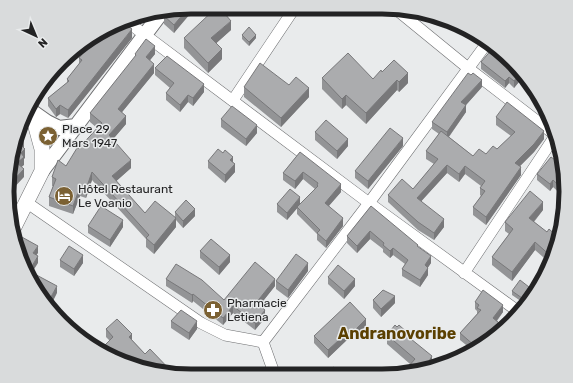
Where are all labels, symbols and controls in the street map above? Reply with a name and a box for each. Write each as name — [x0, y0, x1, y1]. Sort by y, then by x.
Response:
north arrow — [16, 16, 56, 56]
text: N — [35, 35, 50, 50]
place label: Place 29 Mars 1947 — [62, 122, 117, 150]
place icon: Place 29 Mars 1947 — [37, 125, 59, 147]
place label: Hôtel Restaurant Le Voanio — [78, 182, 173, 210]
hotel icon: Hôtel Restaurant Le Voanio — [53, 185, 75, 207]
place label: Pharmacie Letiena — [227, 296, 287, 324]
pharmacy icon: Pharmacie Letiena — [202, 299, 224, 321]
district label: Andranovoribe — [338, 324, 456, 343]

